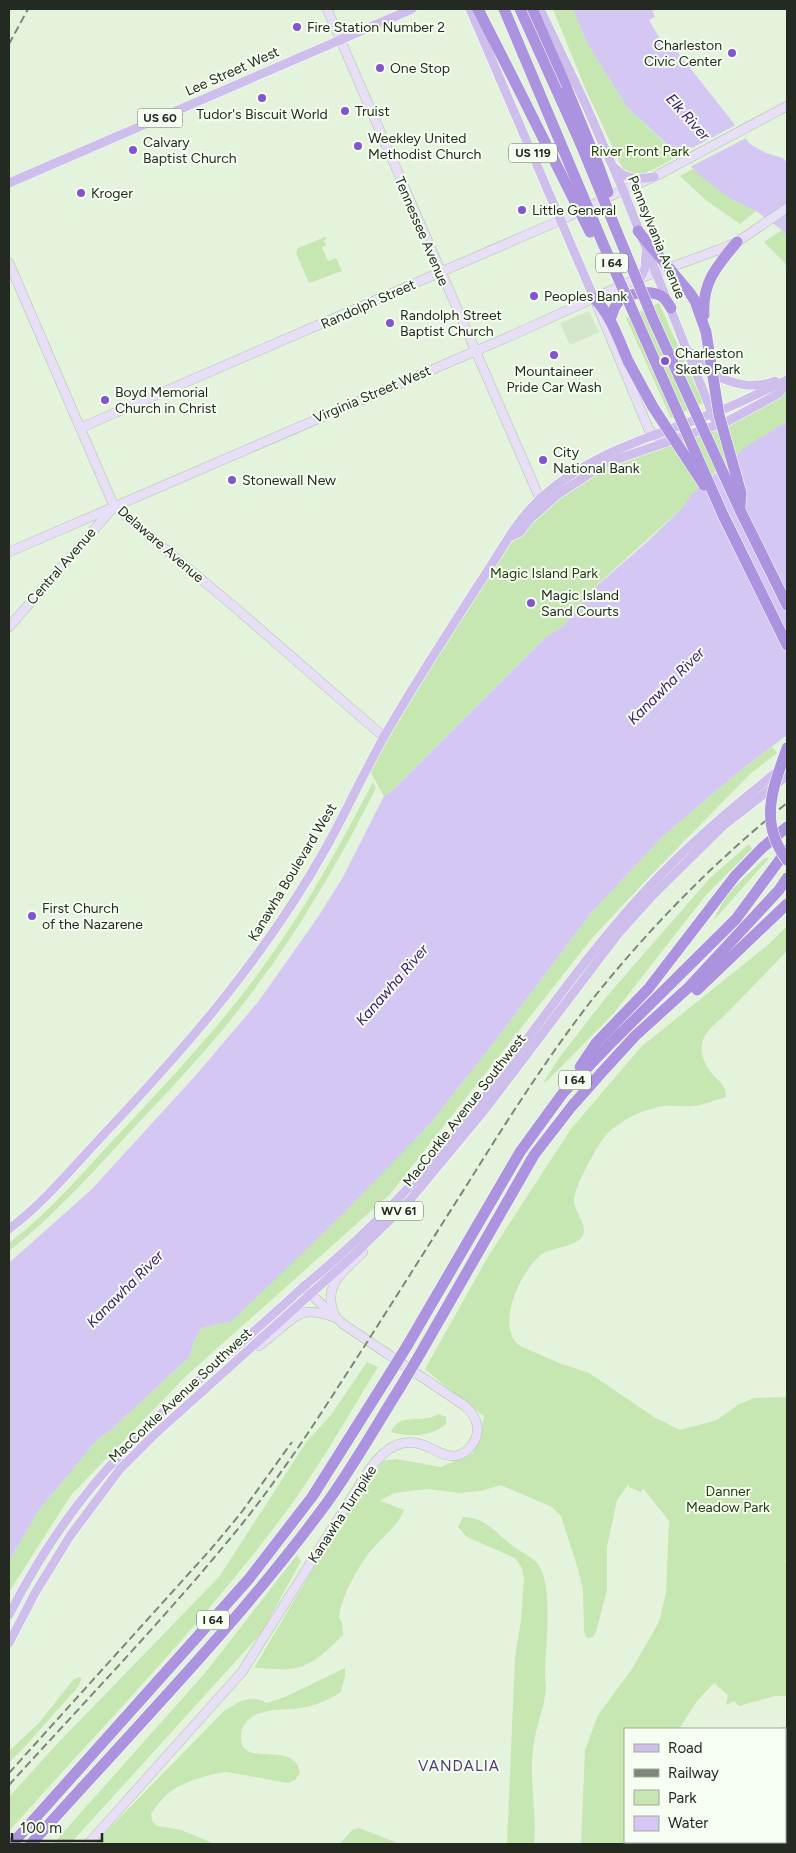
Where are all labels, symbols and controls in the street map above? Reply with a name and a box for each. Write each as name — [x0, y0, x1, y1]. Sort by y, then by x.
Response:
place label: Fire Station Number 2 — [307, 19, 445, 36]
marker: Fire Station Number 2 — [291, 21, 303, 33]
place label: Charleston Civic Center — [644, 37, 722, 70]
street label: Lee Street West — [183, 43, 282, 100]
marker: Charleston Civic Center — [726, 47, 738, 59]
place label: One Stop — [390, 60, 450, 77]
marker: One Stop — [374, 62, 386, 74]
water label: Elk River — [662, 90, 714, 145]
marker: Tudor's Biscuit World — [256, 92, 268, 104]
place label: Truist — [355, 103, 390, 120]
marker: Truist — [339, 105, 351, 117]
place label: Tudor's Biscuit World — [196, 106, 328, 123]
road number: US 60 — [138, 109, 182, 128]
place label: Weekley United Methodist Church — [368, 130, 481, 163]
place label: Calvary Baptist Church — [143, 134, 237, 167]
marker: Weekley United Methodist Church — [352, 140, 364, 152]
park label: River Front Park — [591, 143, 689, 160]
marker: Calvary Baptist Church — [127, 144, 139, 156]
road number: US 119 — [509, 144, 557, 162]
street label: Pennsylvania Avenue — [624, 173, 689, 302]
street label: Tennessee Avenue — [391, 174, 452, 289]
place label: Kroger — [91, 185, 133, 202]
marker: Kroger — [75, 187, 87, 199]
place label: Little General — [532, 202, 616, 219]
marker: Little General — [516, 204, 528, 216]
road number: I 64 — [596, 254, 628, 272]
street label: Randolph Street — [318, 276, 418, 333]
place label: Peoples Bank — [544, 288, 627, 305]
marker: Peoples Bank — [528, 290, 540, 302]
place label: Randolph Street Baptist Church — [400, 307, 502, 340]
marker: Randolph Street Baptist Church — [384, 317, 396, 329]
place label: Charleston Skate Park — [675, 345, 743, 378]
marker: Mountaineer Pride Car Wash — [548, 349, 560, 361]
marker: Charleston Skate Park — [659, 355, 671, 367]
street label: Virginia Street West — [311, 362, 433, 427]
place label: Mountaineer Pride Car Wash — [506, 363, 602, 396]
place label: Boyd Memorial Church in Christ — [115, 384, 217, 417]
marker: Boyd Memorial Church in Christ — [99, 394, 111, 406]
place label: City National Bank — [553, 444, 640, 477]
marker: City National Bank — [537, 454, 549, 466]
place label: Stonewall New — [242, 472, 336, 489]
marker: Stonewall New — [226, 474, 238, 486]
street label: Delaware Avenue — [114, 502, 207, 587]
street label: Central Avenue — [23, 524, 100, 608]
park label: Magic Island Park — [490, 565, 598, 582]
place label: Magic Island Sand Courts — [541, 587, 619, 620]
marker: Magic Island Sand Courts — [525, 597, 537, 609]
water label: Kanawha River — [624, 643, 709, 728]
street label: Kanawha Boulevard West — [245, 800, 340, 944]
place label: First Church of the Nazarene — [42, 900, 143, 933]
marker: First Church of the Nazarene — [26, 910, 38, 922]
water label: Kanawha River — [352, 940, 433, 1029]
street label: MacCorkle Avenue Southwest — [399, 1031, 529, 1190]
road number: I 64 — [559, 1070, 591, 1090]
road number: WV 61 — [375, 1202, 423, 1220]
water label: Kanawha River — [83, 1246, 168, 1331]
street label: MacCorkle Avenue Southwest — [105, 1325, 255, 1466]
street label: Kanawha Turnpike — [305, 1462, 381, 1566]
park label: Danner Meadow Park — [686, 1483, 770, 1516]
road number: I 64 — [197, 1610, 229, 1630]
legend — [624, 1728, 786, 1843]
text: Road — [668, 1739, 703, 1757]
district label: VANDALIA — [418, 1757, 500, 1775]
text: Railway — [668, 1764, 719, 1782]
text: Park — [668, 1789, 697, 1807]
scale bar — [12, 1810, 102, 1842]
text: Water — [668, 1814, 708, 1832]
text: 100 m — [20, 1819, 62, 1837]

